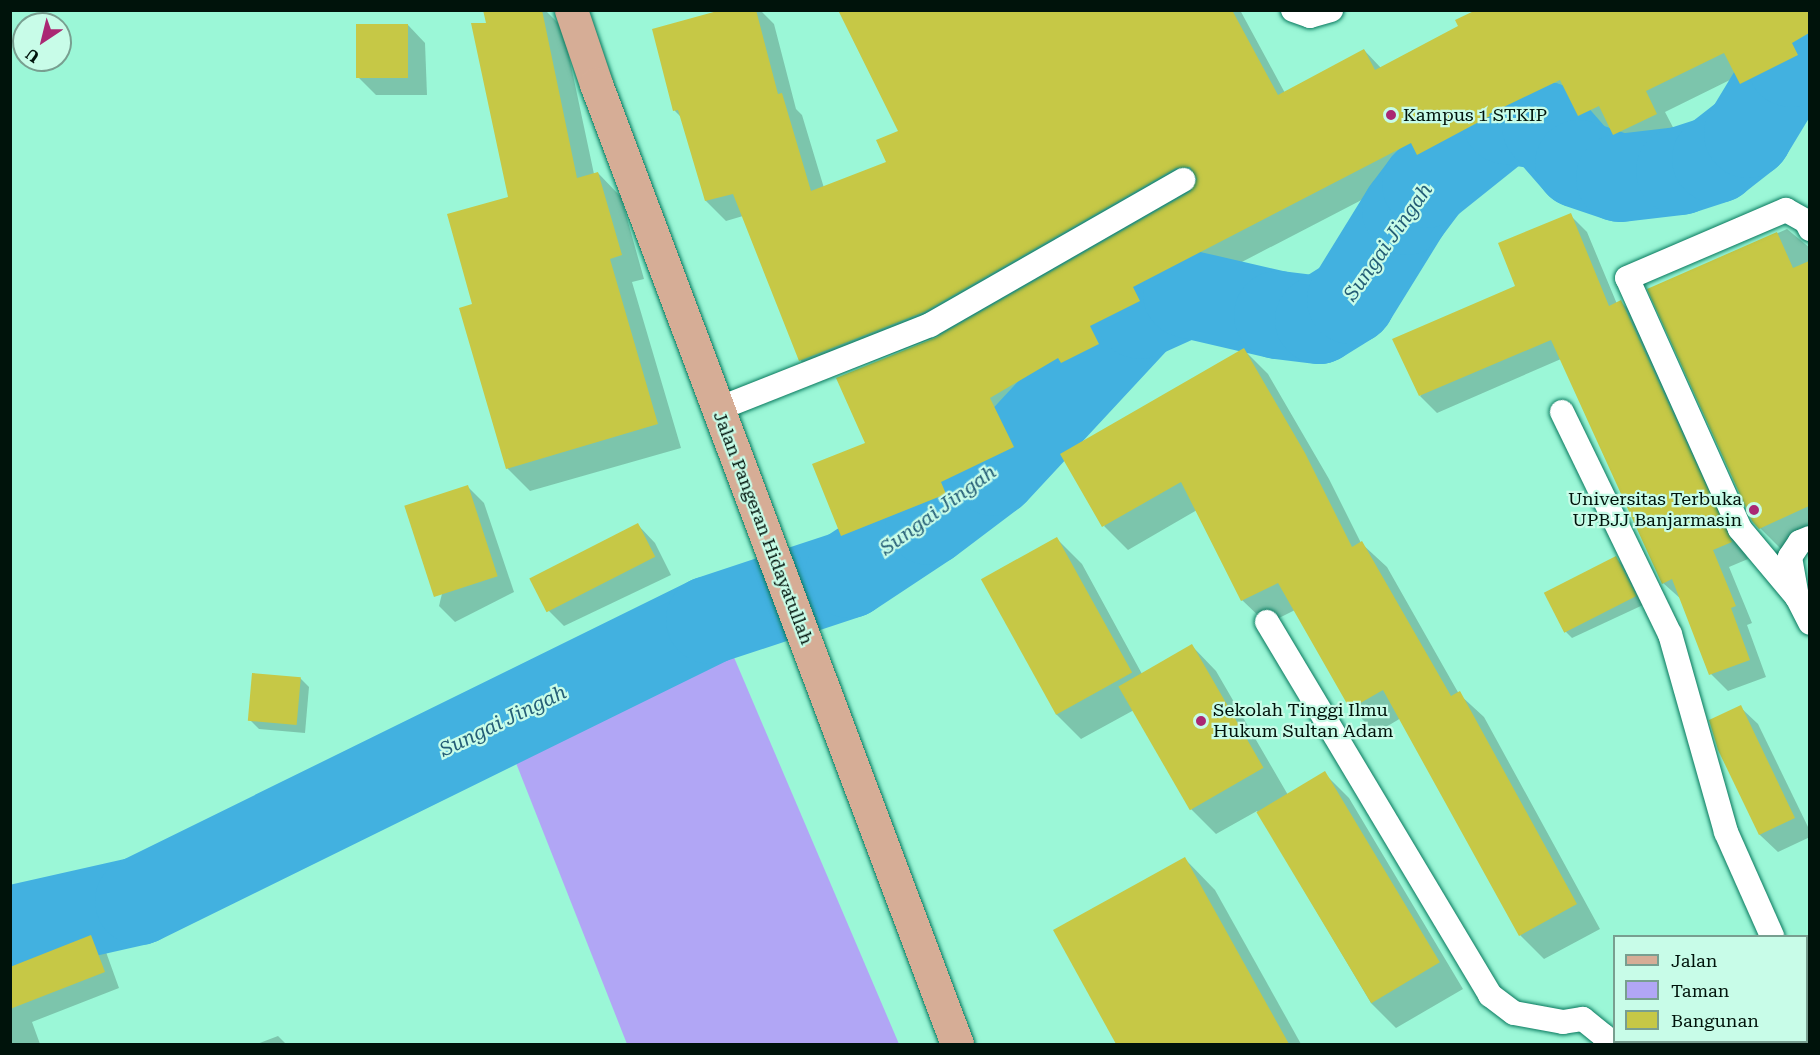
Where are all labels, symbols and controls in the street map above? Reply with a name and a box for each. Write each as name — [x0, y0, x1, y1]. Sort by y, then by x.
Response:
north arrow — [12, 12, 72, 72]
text: U — [22, 44, 43, 67]
place label: Kampus 1 STKIP — [1403, 104, 1547, 126]
marker: Kampus 1 STKIP — [1384, 108, 1398, 122]
water label: Sungai Jingah — [1339, 179, 1437, 305]
street label: Jalan Pangeran Hidayatullah — [708, 408, 818, 648]
water label: Sungai Jingah — [875, 460, 1001, 560]
place label: Universitas Terbuka UPBJJ Banjarmasin — [1568, 489, 1742, 532]
marker: Universitas Terbuka UPBJJ Banjarmasin — [1747, 503, 1761, 517]
water label: Sungai Jingah — [436, 680, 570, 762]
place label: Sekolah Tinggi Ilmu Hukum Sultan Adam — [1213, 700, 1393, 742]
marker: Sekolah Tinggi Ilmu Hukum Sultan Adam — [1194, 714, 1208, 728]
legend — [1613, 935, 1808, 1043]
text: Jalan — [1671, 950, 1717, 971]
text: Taman — [1671, 980, 1729, 1001]
text: Bangunan — [1671, 1010, 1759, 1031]

